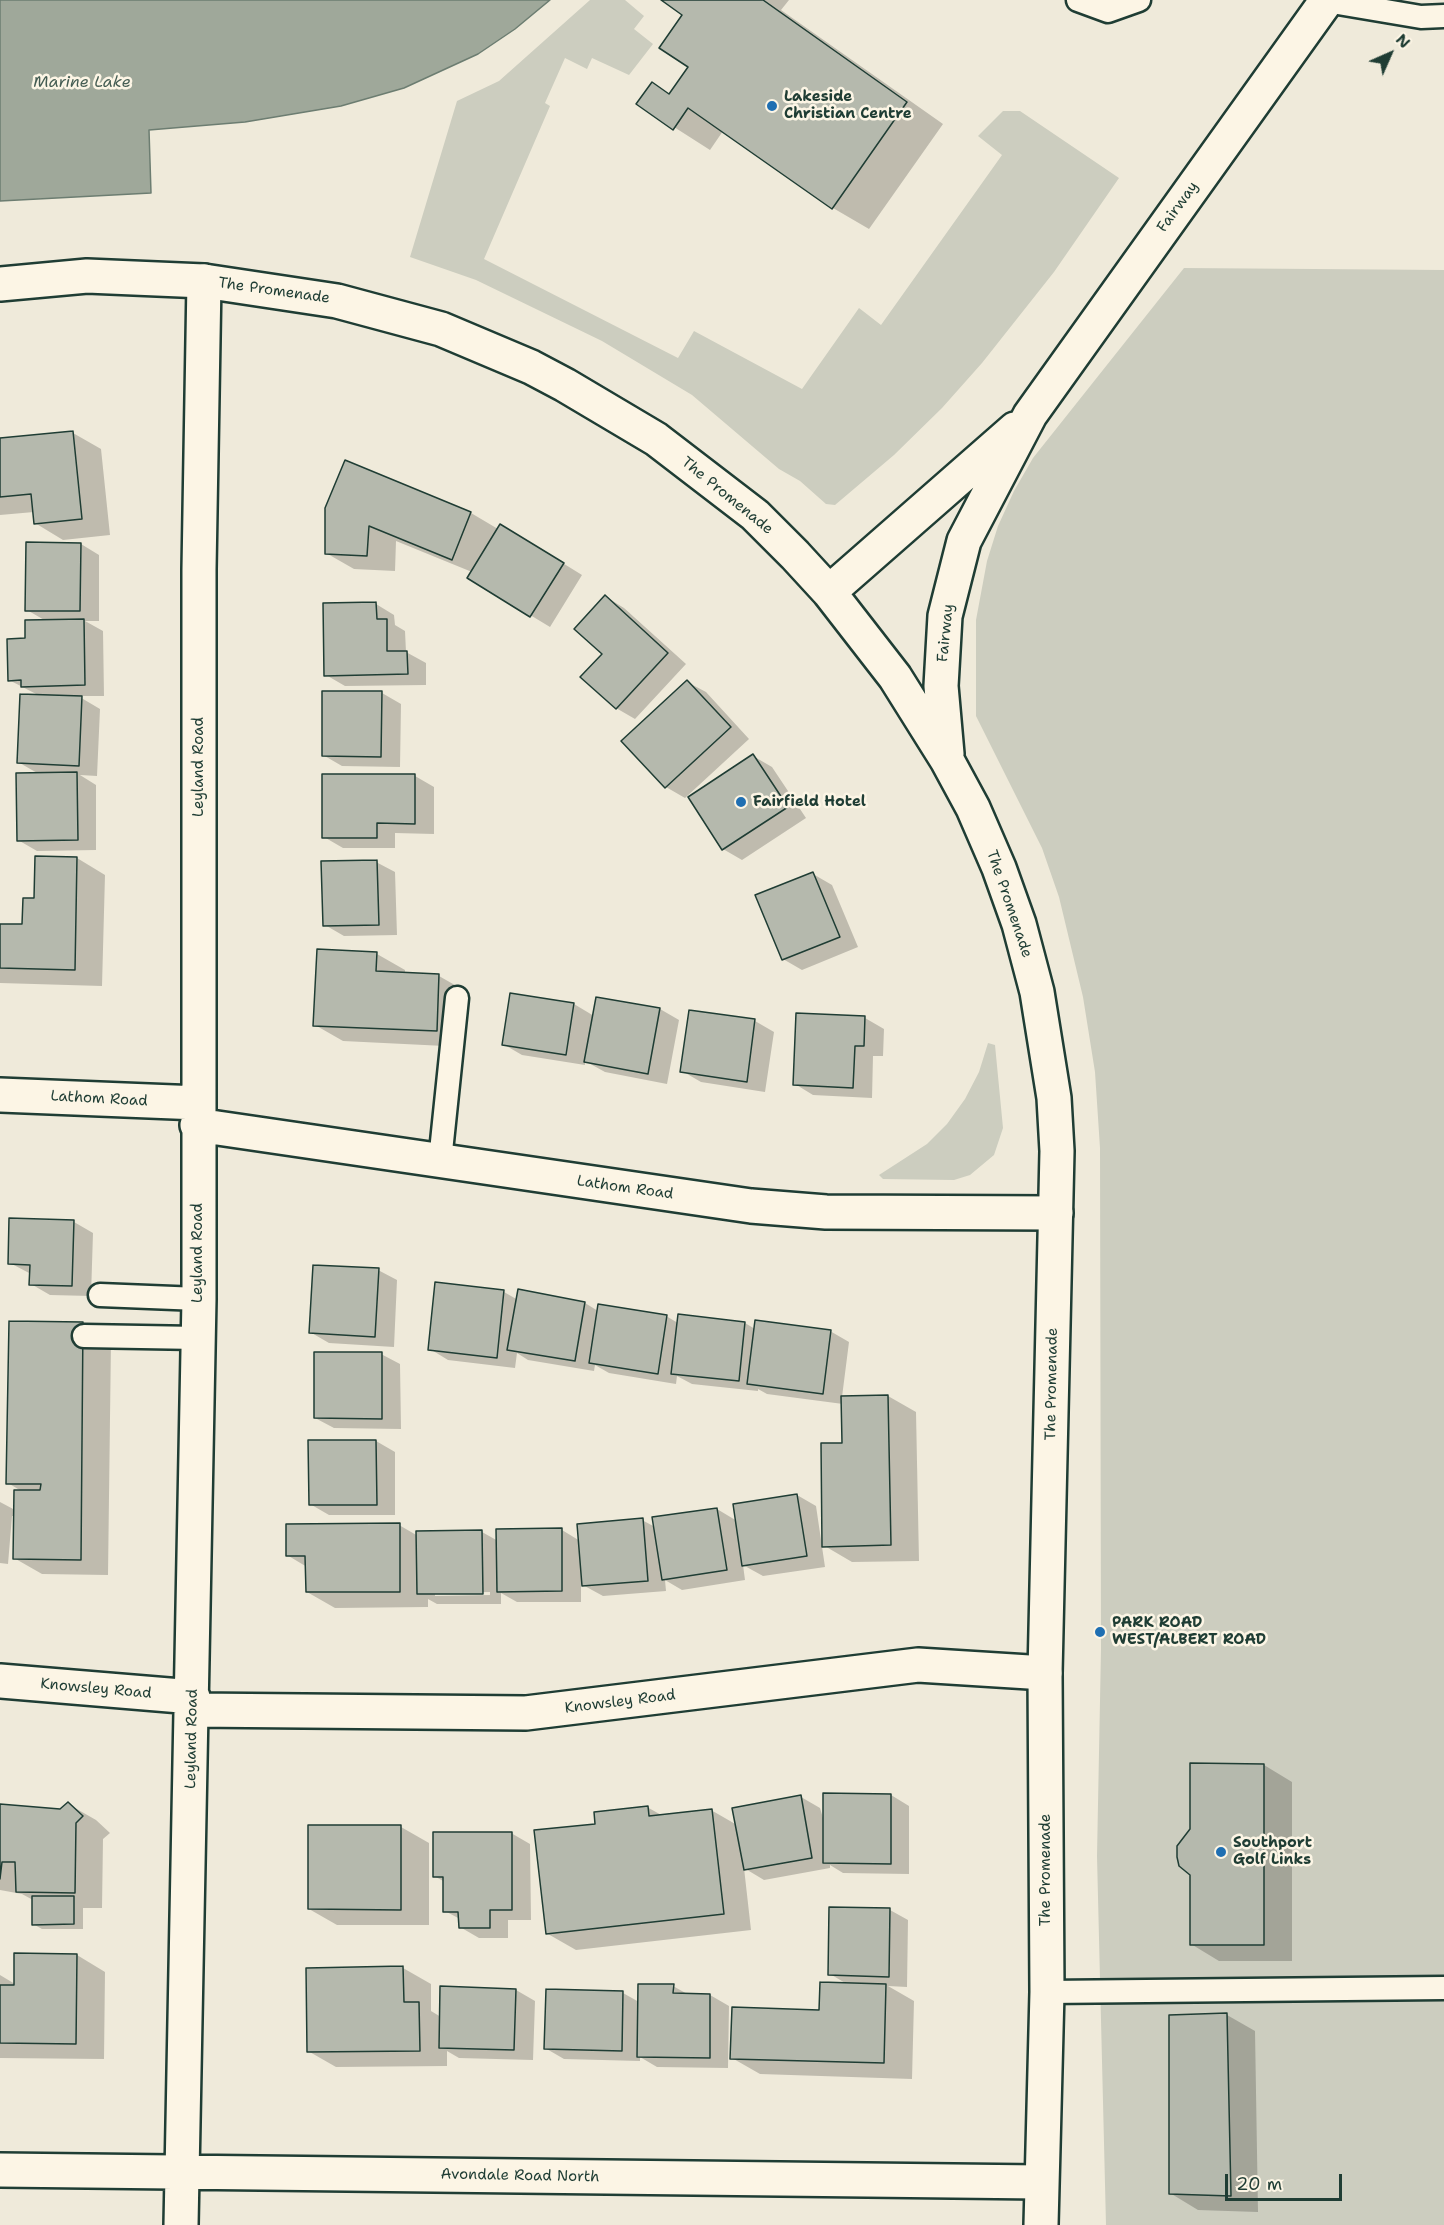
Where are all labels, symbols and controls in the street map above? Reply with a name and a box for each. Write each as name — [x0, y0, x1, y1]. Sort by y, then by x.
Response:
north arrow — [1360, 24, 1420, 84]
text: N — [1391, 29, 1415, 53]
water label: Marine Lake — [33, 73, 131, 93]
place label: Lakeside Christian Centre — [784, 88, 912, 123]
marker: Lakeside Christian Centre — [765, 99, 779, 113]
street label: Fairway — [1154, 178, 1202, 236]
street label: The Promenade — [217, 274, 331, 308]
street label: The Promenade — [678, 454, 776, 538]
street label: Fairway — [934, 603, 958, 663]
street label: Leyland Road — [190, 717, 208, 817]
place label: Fairfield Hotel — [753, 793, 866, 811]
marker: Fairfield Hotel — [734, 795, 748, 809]
street label: The Promenade — [982, 848, 1036, 960]
street label: Lathom Road — [50, 1087, 148, 1111]
street label: Lathom Road — [576, 1172, 674, 1204]
street label: Leyland Road — [189, 1203, 207, 1303]
street label: The Promenade — [1042, 1328, 1062, 1440]
place label: PARK ROAD WEST/ALBERT ROAD — [1112, 1614, 1266, 1649]
marker: PARK ROAD WEST/ALBERT ROAD — [1093, 1625, 1107, 1639]
street label: Knowsley Road — [40, 1675, 152, 1703]
street label: Knowsley Road — [564, 1686, 676, 1718]
street label: Leyland Road — [182, 1689, 202, 1789]
street label: The Promenade — [1037, 1814, 1055, 1926]
place label: Southport Golf Links — [1233, 1834, 1312, 1869]
marker: Southport Golf Links — [1214, 1845, 1228, 1859]
scale bar — [1228, 2162, 1345, 2200]
street label: Avondale Road North — [440, 2166, 600, 2186]
text: 20 m — [1236, 2172, 1282, 2196]

